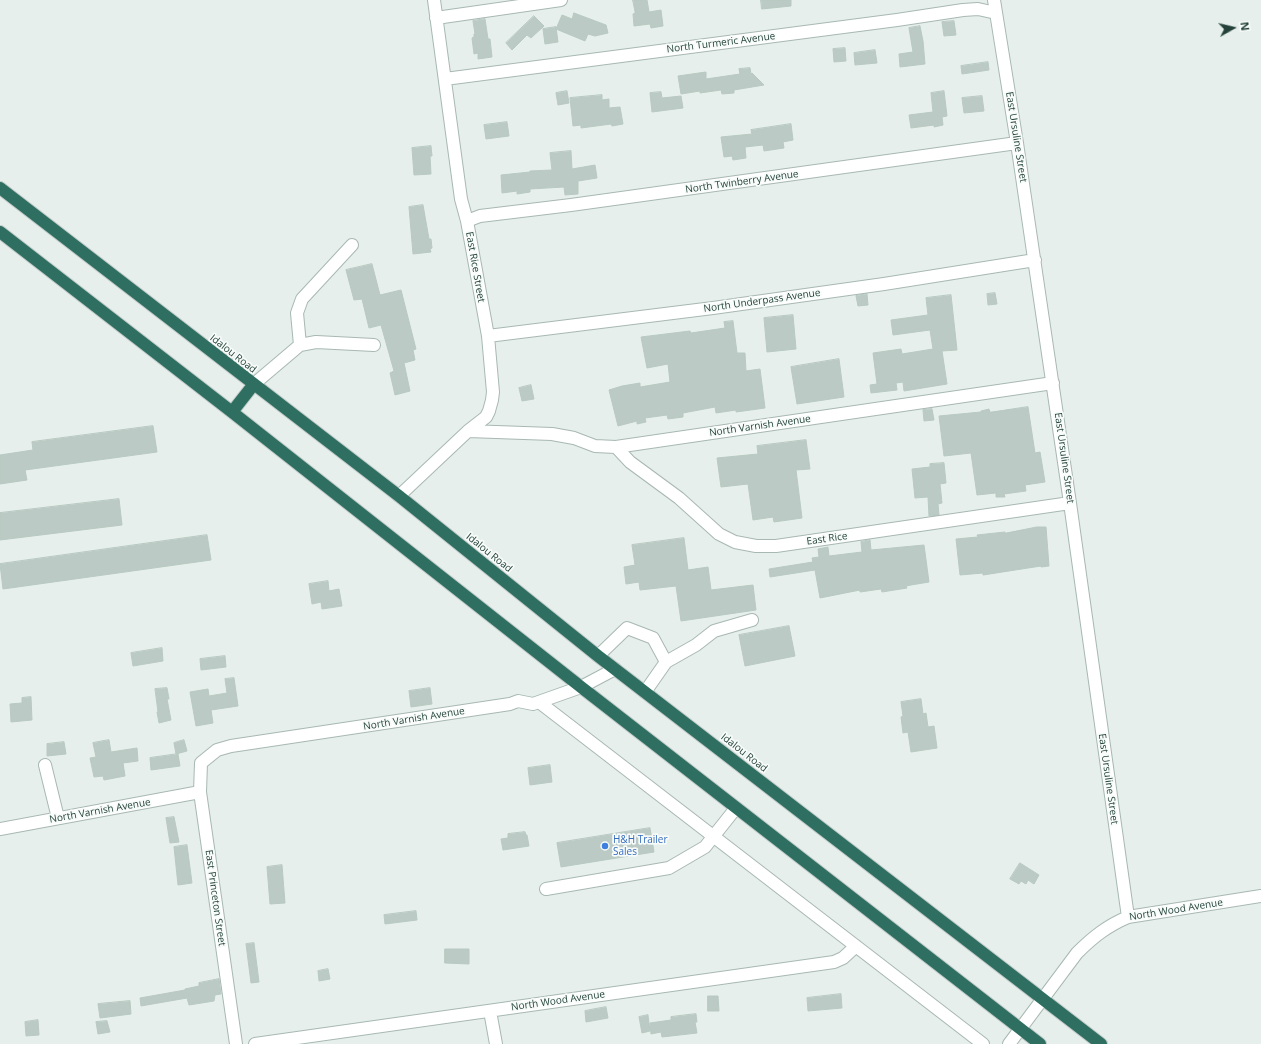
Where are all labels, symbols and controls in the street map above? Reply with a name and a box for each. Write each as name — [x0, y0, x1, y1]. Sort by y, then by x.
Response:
north arrow — [1213, 8, 1253, 48]
text: N — [1237, 21, 1253, 32]
street label: North Turmeric Avenue — [666, 30, 776, 56]
street label: East Ursuline Street — [1003, 91, 1029, 183]
street label: North Twinberry Avenue — [685, 168, 799, 196]
street label: East Rice Street — [463, 231, 487, 303]
street label: North Underpass Avenue — [703, 287, 821, 315]
street label: Idalou Road — [207, 332, 259, 376]
street label: East Ursuline Street — [1052, 412, 1076, 504]
street label: North Varnish Avenue — [708, 413, 812, 439]
street label: East Rice — [806, 530, 848, 548]
street label: Idalou Road — [464, 531, 514, 575]
street label: North Varnish Avenue — [362, 705, 466, 733]
street label: Idalou Road — [718, 731, 770, 775]
street label: East Ursuline Street — [1096, 733, 1120, 825]
street label: North Varnish Avenue — [48, 796, 152, 826]
place label: H&H Trailer Sales — [613, 834, 668, 858]
marker: H&H Trailer Sales — [600, 841, 610, 851]
street label: East Princeton Street — [202, 849, 228, 947]
street label: North Wood Avenue — [1128, 897, 1224, 923]
street label: North Wood Avenue — [510, 988, 606, 1014]

